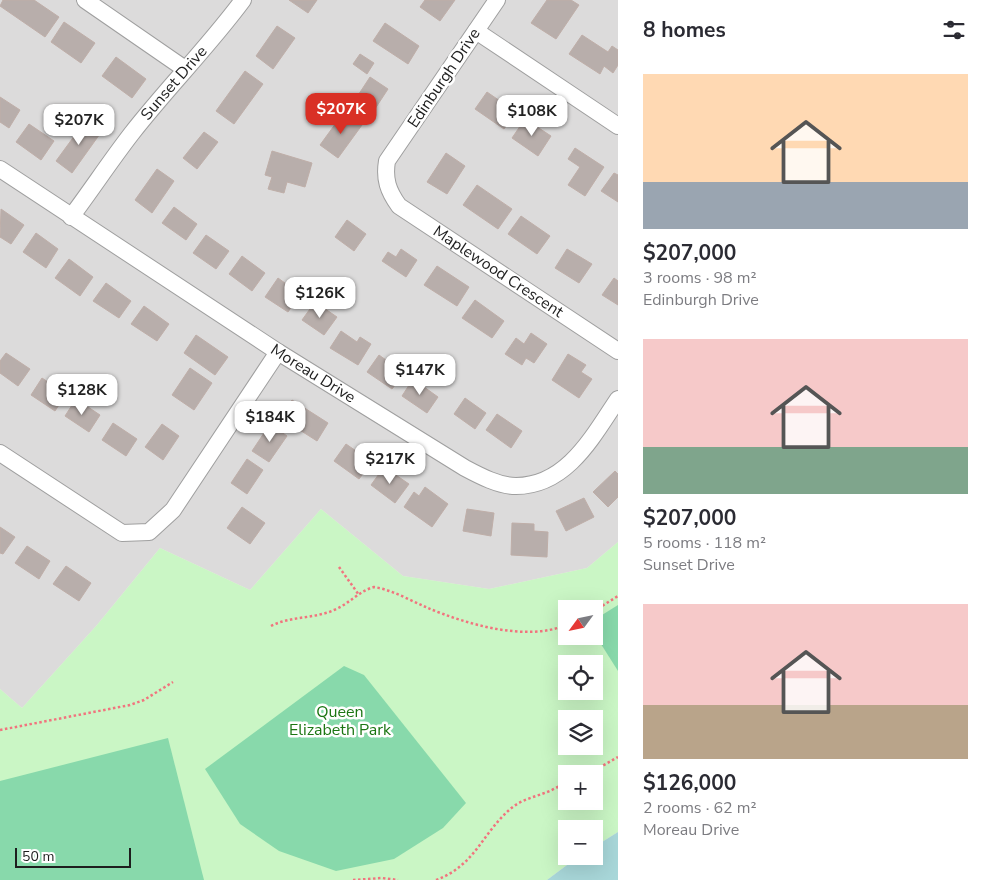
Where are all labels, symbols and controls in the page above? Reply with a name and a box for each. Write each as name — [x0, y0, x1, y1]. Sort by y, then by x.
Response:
text: 8 homes — [643, 16, 726, 44]
icon: filters — [940, 16, 968, 44]
street label: Edinburgh Drive — [402, 24, 486, 132]
street label: Sunset Drive — [136, 41, 212, 125]
pin: $207K — [306, 92, 376, 135]
pin: $108K — [497, 94, 567, 137]
text: $207K — [316, 98, 366, 120]
text: $108K — [507, 100, 557, 122]
pin: $207K — [44, 104, 114, 146]
icon: home — [761, 107, 851, 197]
text: $207K — [54, 109, 104, 131]
street label: Maplewood Crescent — [429, 220, 568, 323]
text: $207,000 — [643, 239, 736, 267]
text: 3 rooms · 98 m² — [643, 267, 756, 289]
pin: $126K — [285, 276, 355, 319]
text: $126K — [295, 282, 345, 304]
text: Edinburgh Drive — [643, 289, 759, 311]
street label: Moreau Drive — [266, 339, 360, 408]
pin: $147K — [385, 354, 455, 396]
text: $147K — [395, 359, 445, 381]
icon: home — [761, 372, 851, 462]
pin: $128K — [47, 374, 117, 416]
text: $128K — [57, 379, 107, 401]
pin: $184K — [235, 400, 305, 443]
text: $184K — [245, 406, 295, 428]
pin: $217K — [355, 442, 425, 485]
text: $217K — [365, 448, 415, 470]
text: $207,000 — [643, 504, 736, 532]
text: 5 rooms · 118 m² — [643, 532, 766, 554]
text: Sunset Drive — [643, 554, 735, 576]
north arrow — [558, 600, 602, 645]
map controls — [558, 600, 603, 865]
icon: home — [761, 637, 851, 727]
button: locate — [558, 655, 603, 700]
park label: Queen Elizabeth Park — [289, 701, 392, 741]
button: layers — [558, 710, 603, 755]
button: + — [558, 765, 603, 810]
text: $126,000 — [643, 769, 736, 797]
text: 2 rooms · 62 m² — [643, 797, 756, 819]
text: Moreau Drive — [643, 819, 739, 841]
button: − — [558, 820, 603, 865]
scale bar — [15, 845, 131, 868]
text: 50 m — [22, 847, 54, 866]

